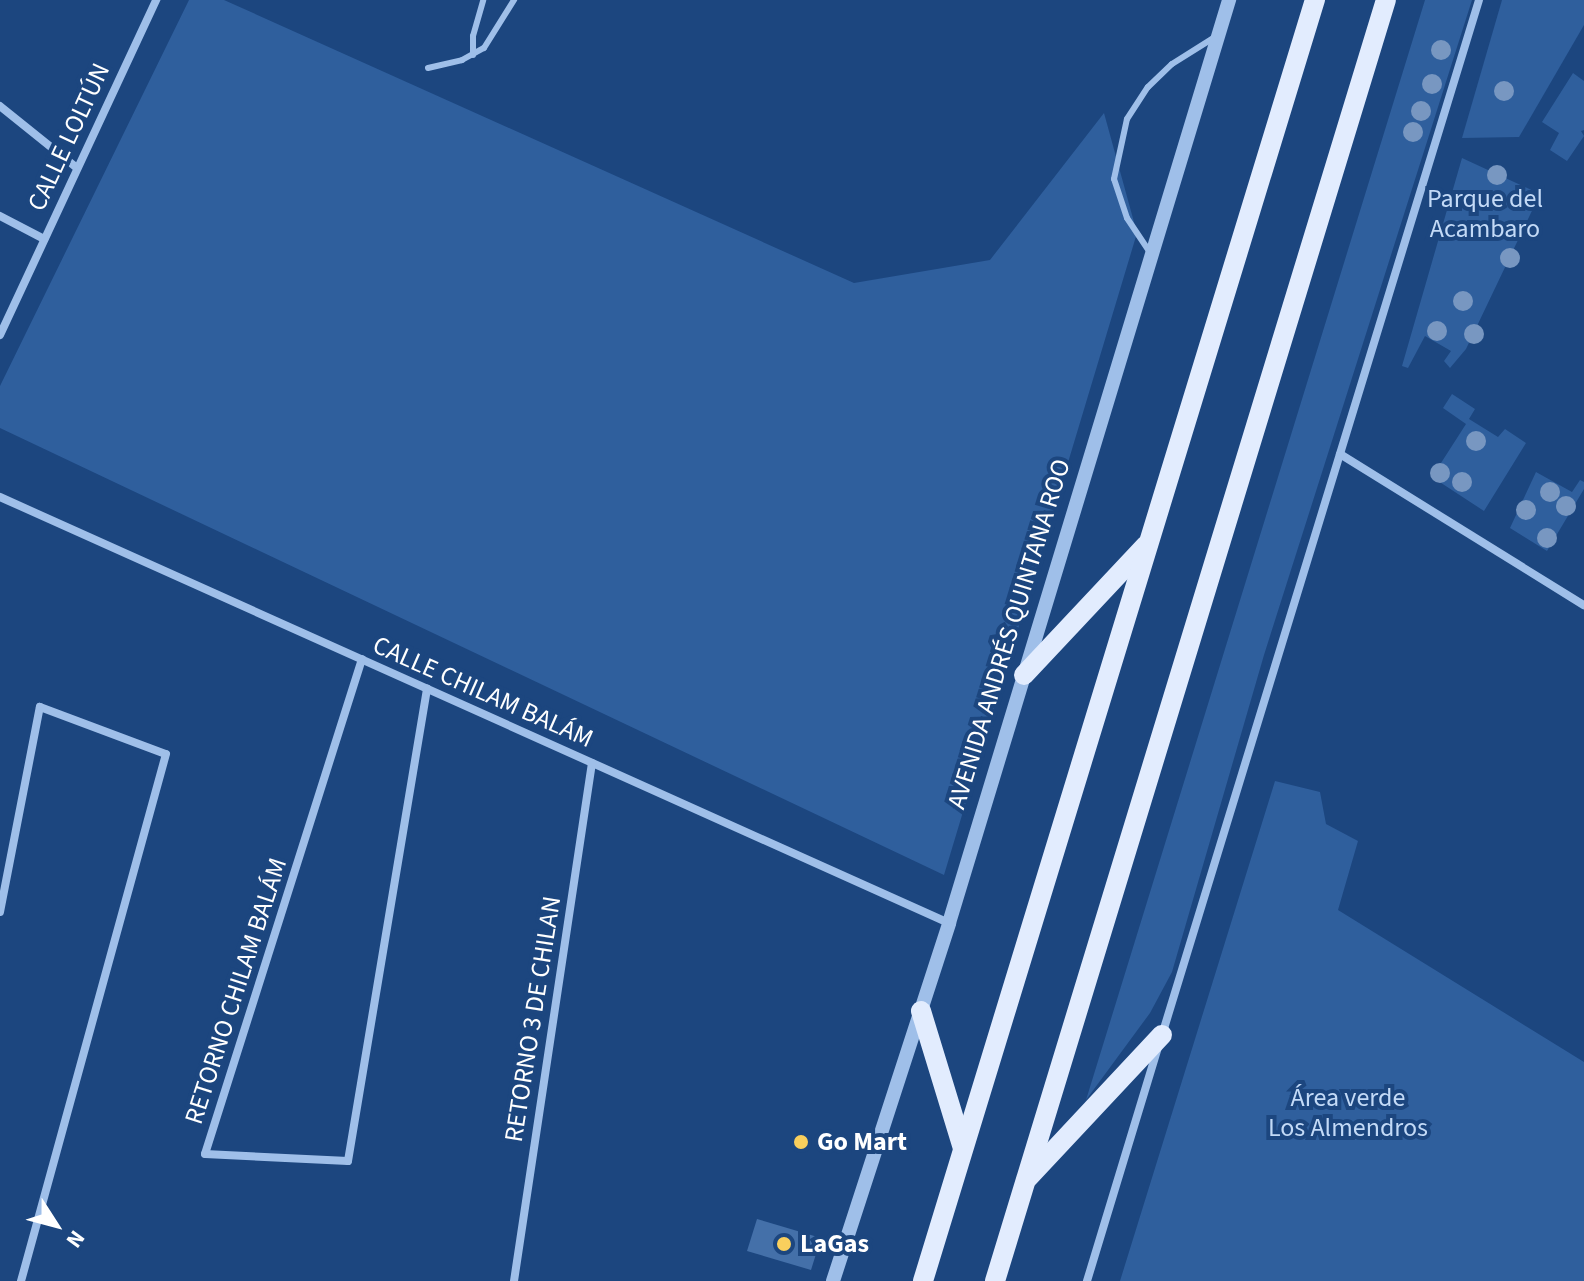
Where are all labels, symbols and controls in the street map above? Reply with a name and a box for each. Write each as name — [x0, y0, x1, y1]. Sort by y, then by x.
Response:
street label: CALLE LOLTÚN — [21, 58, 117, 216]
park label: Parque del Acambaro — [1427, 183, 1543, 244]
street label: AVENIDA ANDRÉS QUINTANA ROO — [941, 455, 1077, 813]
street label: CALLE CHILAM BALÁM — [368, 629, 598, 755]
street label: RETORNO CHILAM BALÁM — [178, 854, 294, 1128]
street label: RETORNO 3 DE CHILAN — [498, 894, 568, 1144]
park label: Área verde Los Almendros — [1268, 1082, 1428, 1144]
place label: Go Mart — [817, 1126, 907, 1158]
marker: Go Mart — [792, 1133, 810, 1151]
north arrow — [16, 1185, 96, 1265]
text: N — [58, 1224, 93, 1254]
place label: LaGas — [800, 1228, 869, 1260]
marker: LaGas — [775, 1235, 793, 1253]

